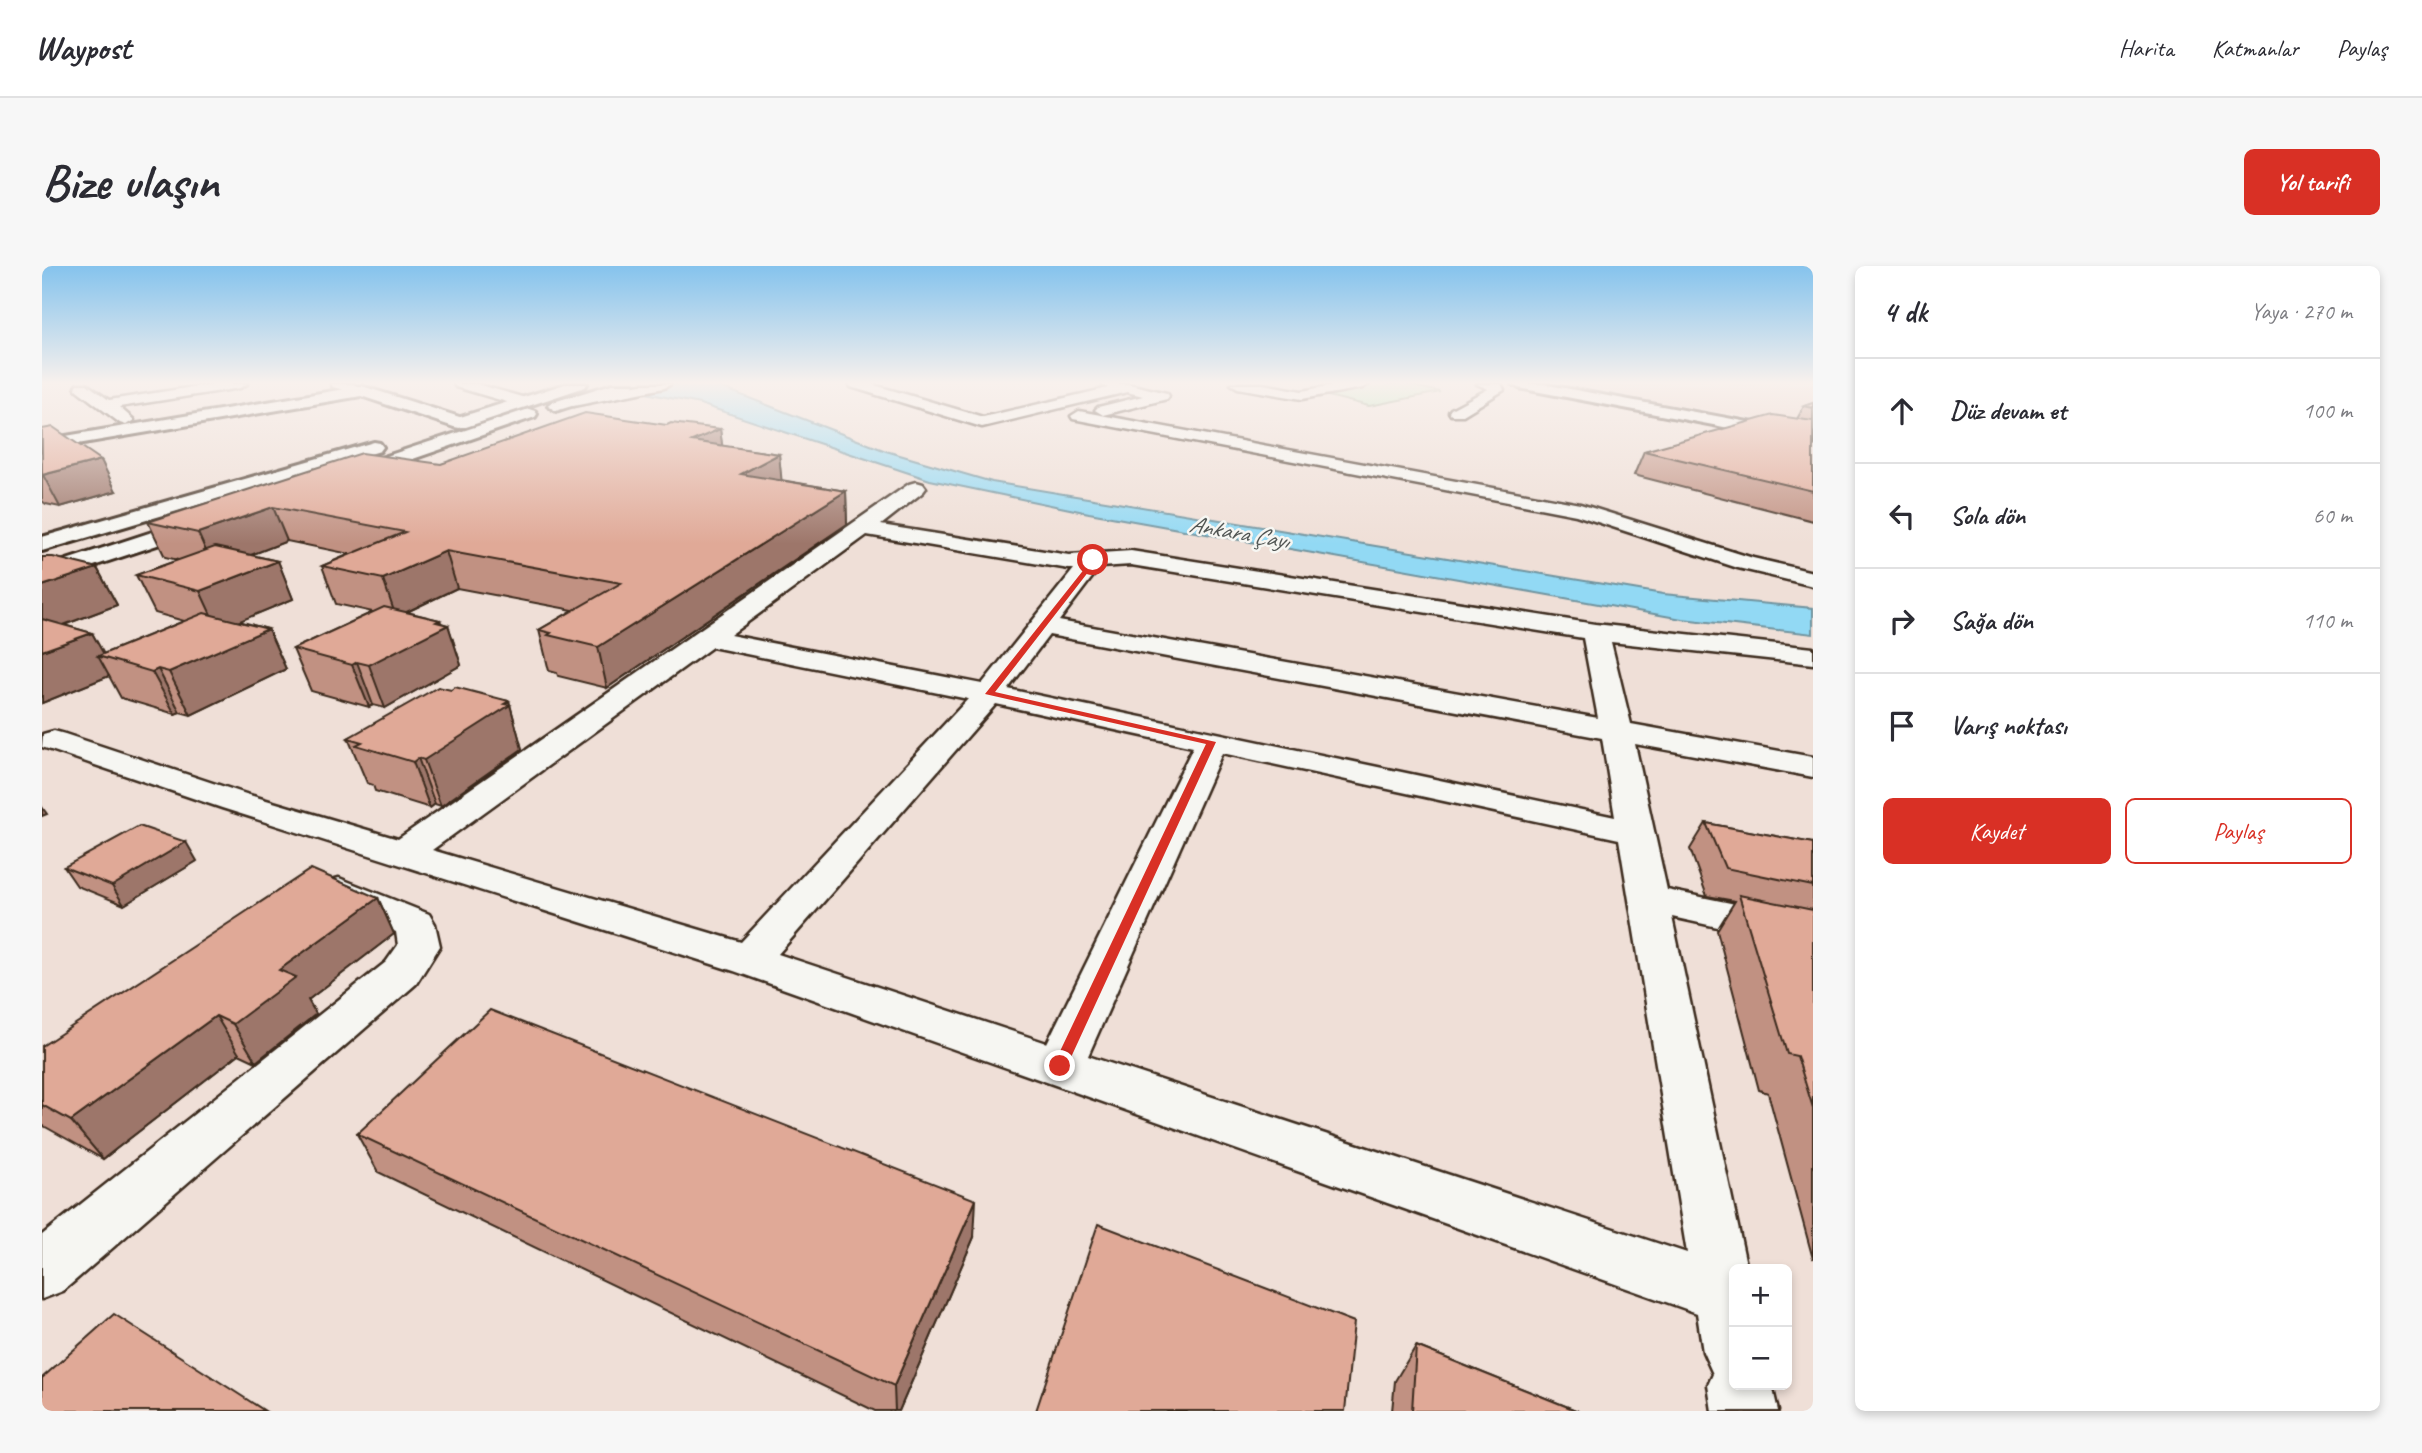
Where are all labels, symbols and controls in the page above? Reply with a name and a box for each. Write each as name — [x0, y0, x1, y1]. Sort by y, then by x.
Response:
text: Waypost — [35, 27, 131, 69]
text: Harita — [2119, 33, 2174, 63]
text: Katmanlar — [2212, 33, 2299, 63]
text: Paylaş — [2337, 33, 2387, 63]
button: Yol tarifi — [2244, 149, 2380, 215]
text: Bize ulaşın — [42, 151, 218, 213]
text: 4 dk — [1883, 293, 1927, 331]
text: Yaya · 270 m — [2250, 297, 2352, 326]
icon: ahead — [1883, 392, 1921, 430]
text: Düz devam et — [1950, 394, 2066, 427]
text: 100 m — [2303, 396, 2352, 425]
icon: left — [1883, 497, 1921, 535]
text: Sola dön — [1950, 499, 2025, 532]
text: 60 m — [2313, 501, 2352, 530]
water label: Ankara Çayı — [1187, 509, 1293, 556]
route start — [1077, 544, 1108, 575]
icon: right — [1883, 602, 1921, 640]
text: Sağa dön — [1950, 604, 2033, 637]
text: 110 m — [2303, 606, 2352, 635]
icon: arrive — [1883, 707, 1921, 745]
text: Varış noktası — [1950, 709, 2067, 742]
button: Kaydet — [1883, 798, 2111, 864]
button: Paylaş — [2125, 798, 2352, 864]
route end — [1044, 1050, 1075, 1081]
map controls — [1729, 1264, 1792, 1390]
button: + — [1729, 1264, 1792, 1327]
button: − — [1729, 1327, 1792, 1390]

